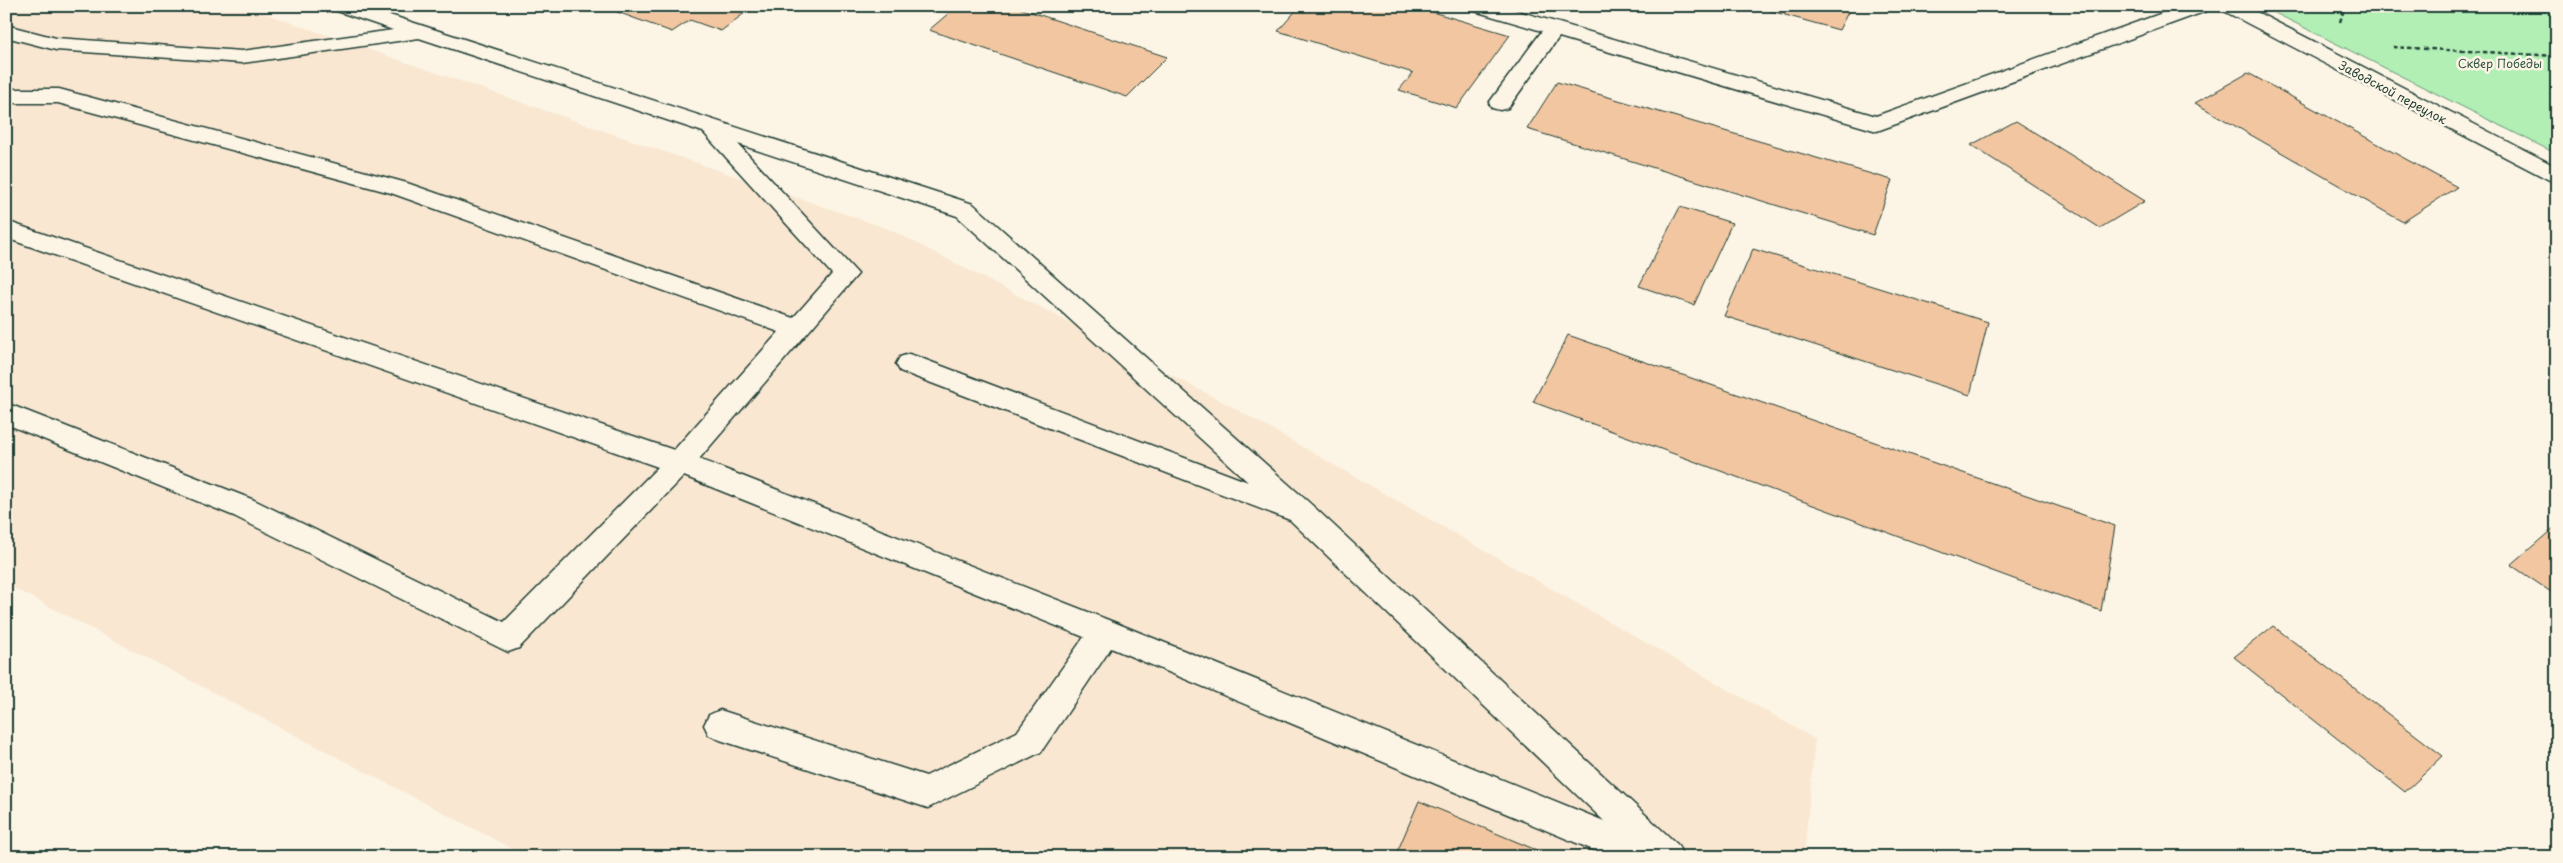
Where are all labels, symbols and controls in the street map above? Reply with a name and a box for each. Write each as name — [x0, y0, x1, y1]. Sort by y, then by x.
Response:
park label: Сквер Победы — [2458, 54, 2542, 72]
street label: Заводской переулок — [2336, 56, 2451, 129]

